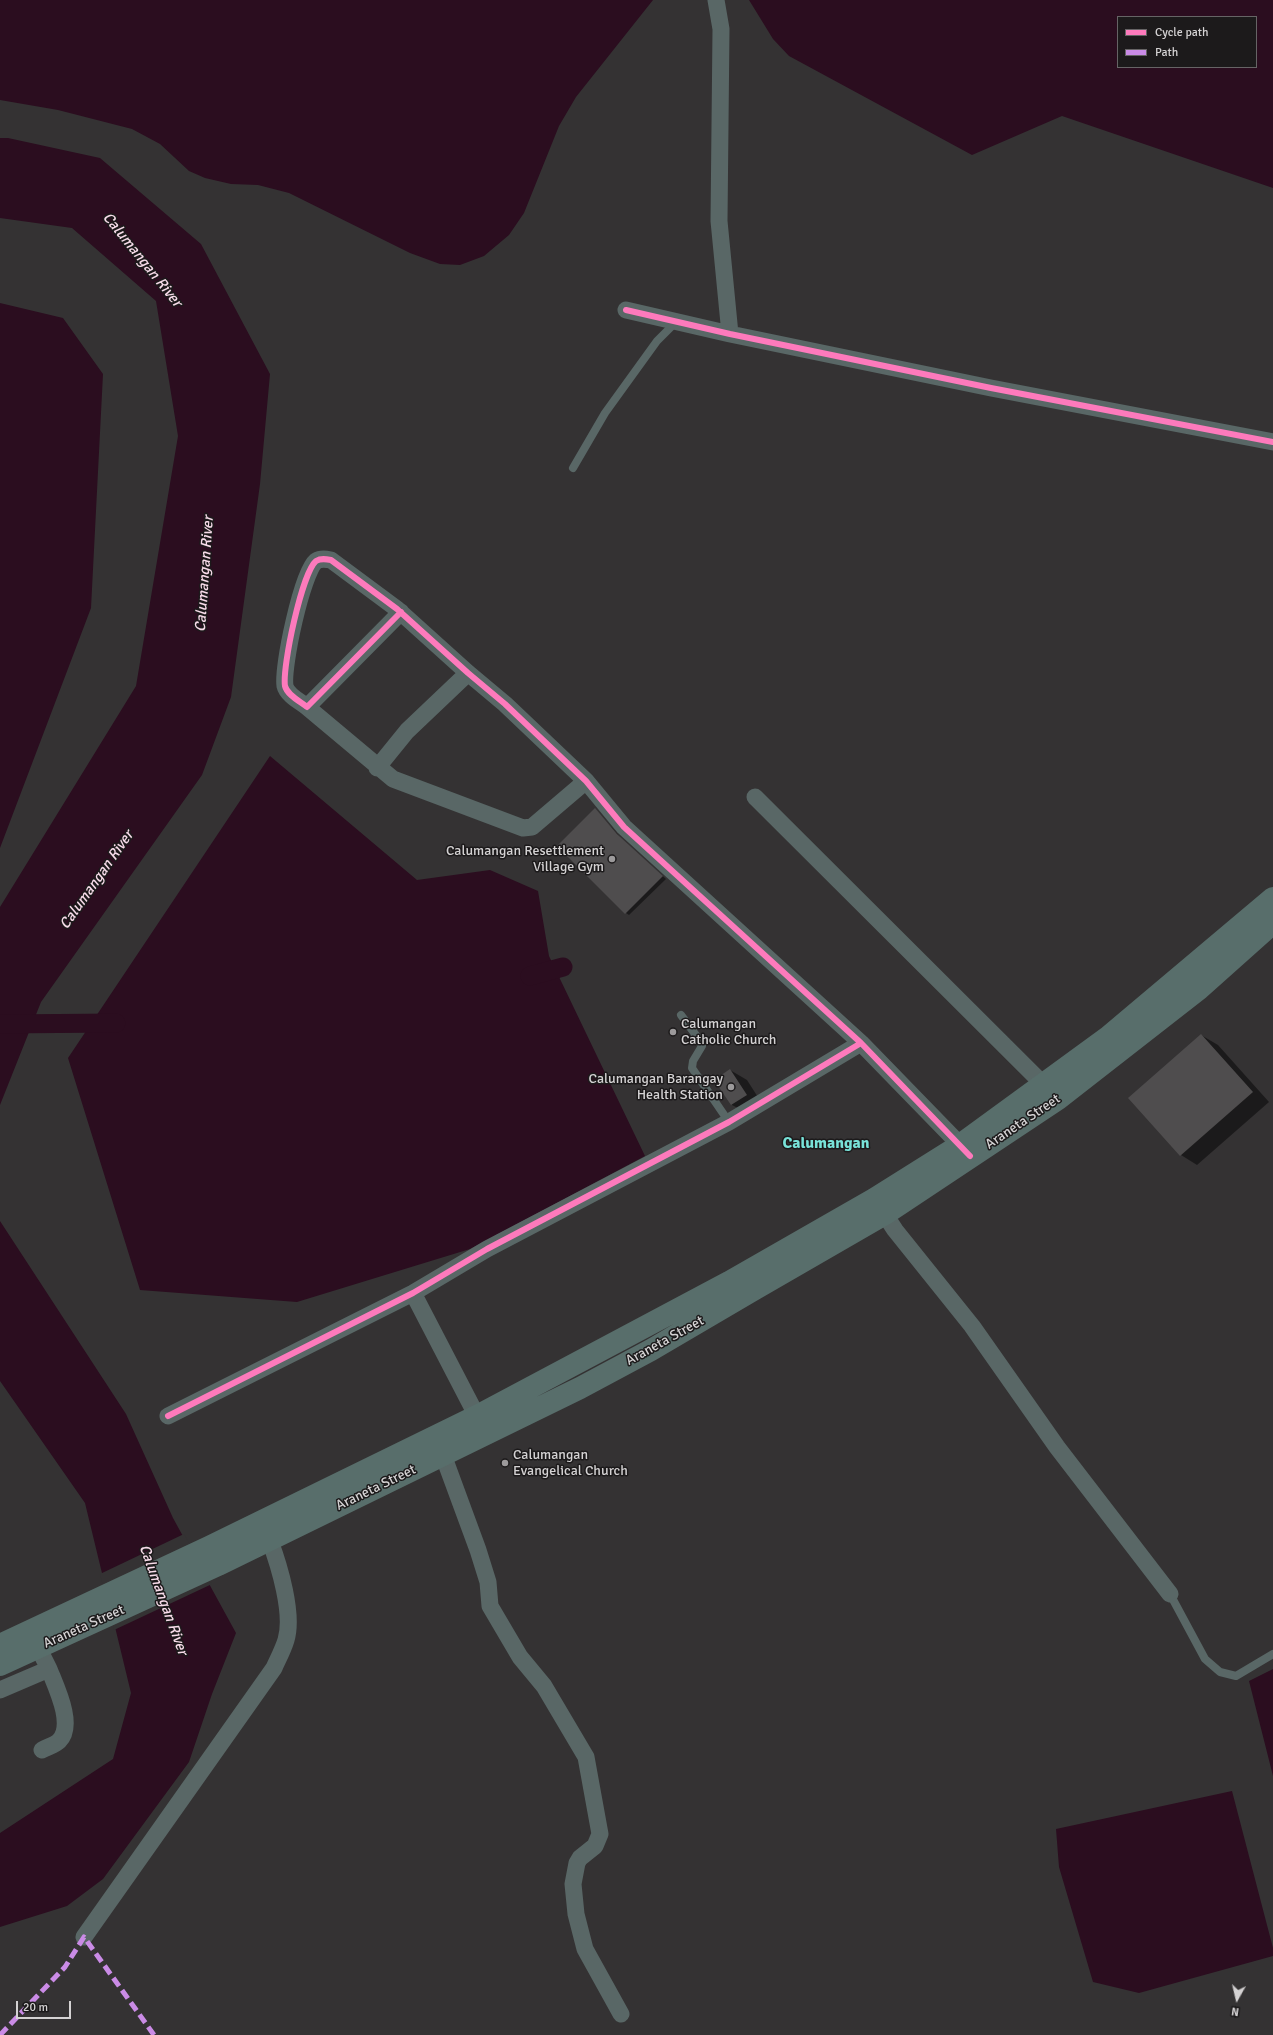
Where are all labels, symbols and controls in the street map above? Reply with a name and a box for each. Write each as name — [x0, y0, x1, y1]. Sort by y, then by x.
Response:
legend — [1117, 16, 1257, 68]
text: Cycle path — [1155, 25, 1208, 40]
text: Path — [1155, 45, 1178, 60]
water label: Calumangan River — [98, 209, 186, 311]
water label: Calumangan River — [192, 515, 218, 633]
water label: Calumangan River — [56, 827, 138, 933]
place label: Calumangan Resettlement Village Gym — [446, 843, 604, 876]
marker: Calumangan Resettlement Village Gym — [607, 854, 617, 864]
place label: Calumangan Catholic Church — [681, 1016, 776, 1048]
marker: Calumangan Catholic Church — [668, 1027, 678, 1037]
place label: Calumangan Barangay Health Station — [589, 1071, 723, 1104]
marker: Calumangan Barangay Health Station — [726, 1082, 736, 1092]
street label: Araneta Street — [982, 1091, 1064, 1153]
district label: Calumangan — [783, 1134, 869, 1154]
street label: Araneta Street — [623, 1313, 707, 1369]
place label: Calumangan Evangelical Church — [513, 1447, 628, 1480]
marker: Calumangan Evangelical Church — [500, 1458, 510, 1468]
street label: Araneta Street — [333, 1461, 419, 1515]
water label: Calumangan River — [135, 1542, 191, 1658]
street label: Araneta Street — [41, 1602, 127, 1652]
north arrow — [1217, 1979, 1257, 2019]
scale bar — [18, 1993, 73, 2019]
text: 20 m — [23, 2000, 48, 2015]
text: N — [1231, 2004, 1240, 2018]

